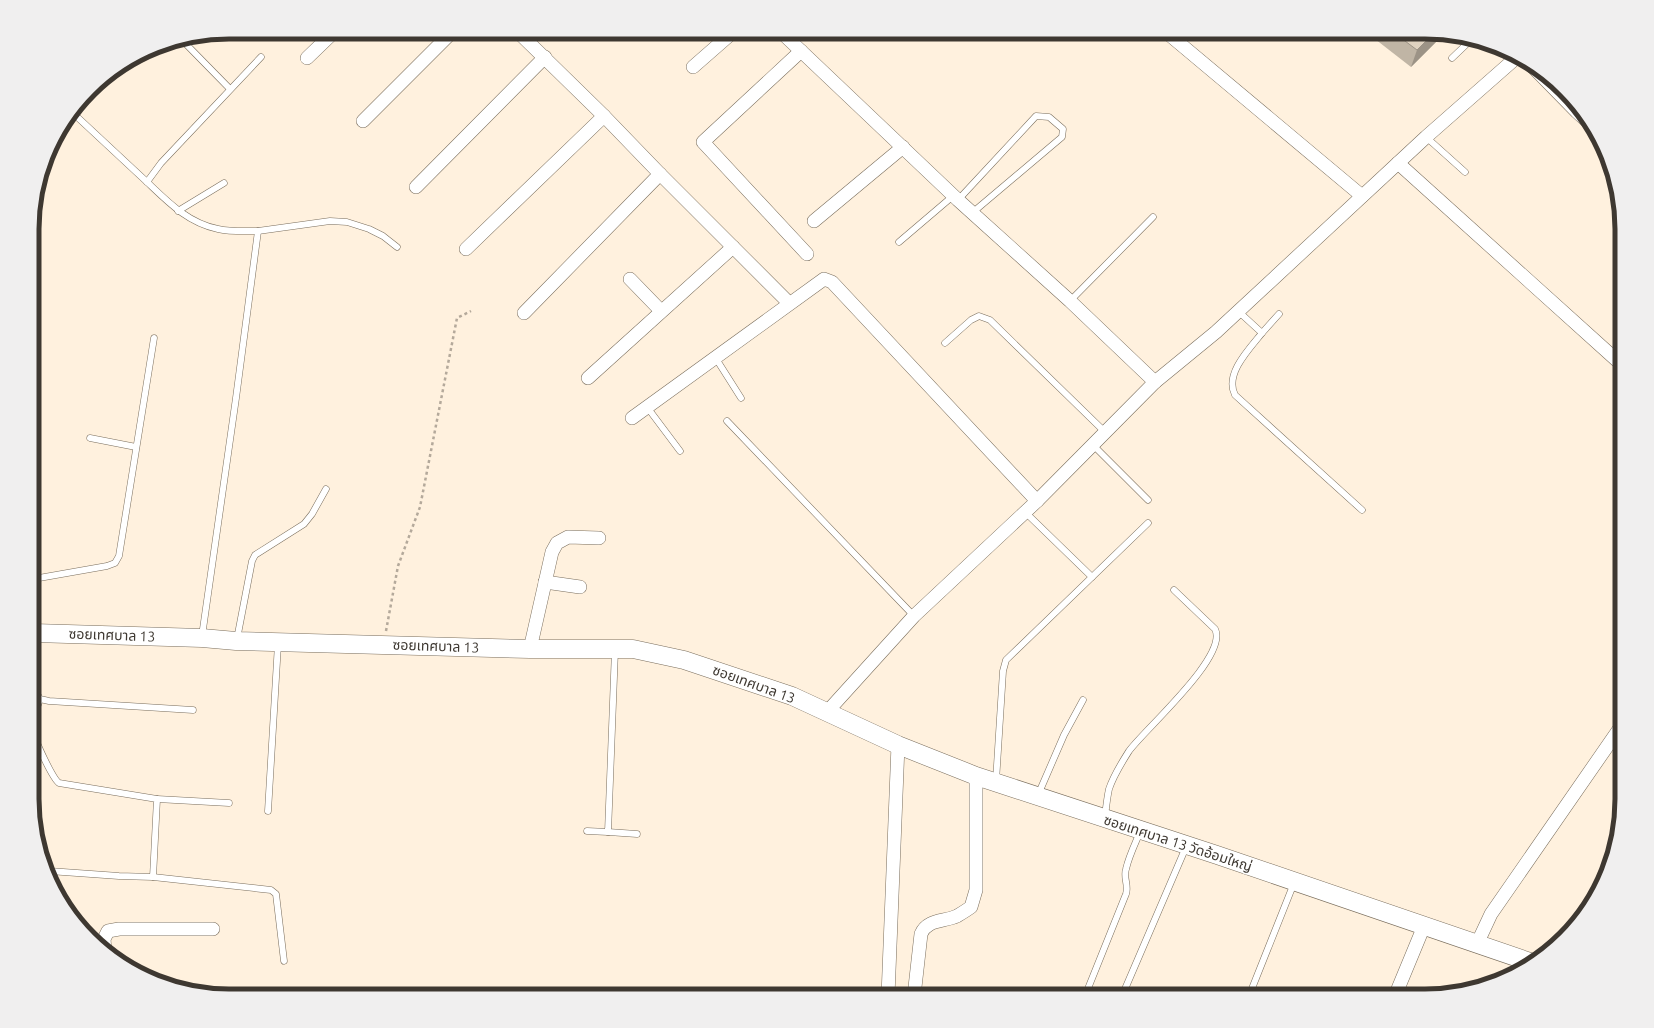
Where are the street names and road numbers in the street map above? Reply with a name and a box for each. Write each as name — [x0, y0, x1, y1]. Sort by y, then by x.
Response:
street label: ซอยเทศบาล 13 — [68, 625, 156, 645]
street label: ซอยเทศบาล 13 — [392, 636, 480, 656]
street label: ซอยเทศบาล 13 — [711, 662, 797, 706]
street label: ซอยเทศบาล 13 วัดอ้อมใหญ่ — [1102, 811, 1254, 875]

